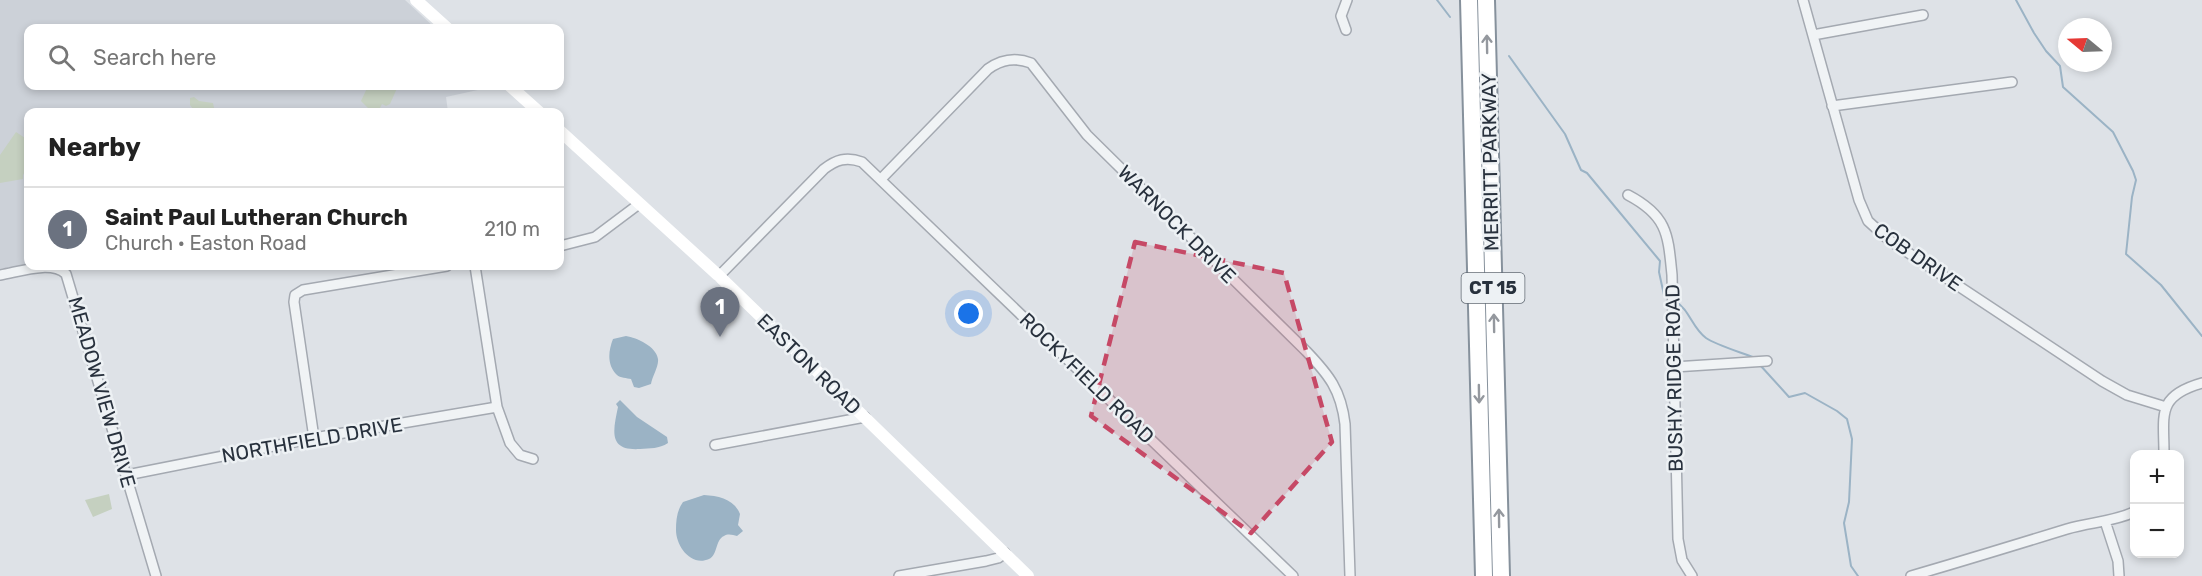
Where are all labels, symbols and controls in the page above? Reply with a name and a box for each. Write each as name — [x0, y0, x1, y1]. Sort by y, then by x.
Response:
north arrow — [2058, 18, 2112, 72]
search box — [24, 24, 564, 90]
one-way arrow — [1481, 34, 1493, 54]
icon: search — [45, 41, 78, 74]
text: Search here — [93, 44, 216, 71]
street label: MERRITT PARKWAY — [1476, 73, 1504, 251]
text: Nearby — [48, 132, 141, 163]
street label: WARNOCK DRIVE — [1113, 160, 1241, 288]
text: Saint Paul Lutheran Church — [105, 204, 408, 231]
text: 1 — [63, 217, 72, 241]
text: 210 m — [484, 217, 540, 241]
street label: COB DRIVE — [1869, 218, 1967, 296]
text: Church · Easton Road — [105, 231, 307, 255]
road number: CT 15 — [1462, 273, 1524, 303]
street label: BUSHY RIDGE ROAD — [1660, 284, 1688, 472]
pin: 1 — [700, 288, 740, 337]
street label: MEADOW VIEW DRIVE — [63, 294, 141, 490]
your location — [954, 299, 983, 328]
street label: ROCKYFIELD ROAD — [1015, 308, 1159, 448]
street label: EASTON ROAD — [752, 309, 866, 419]
one-way arrow — [1488, 313, 1500, 333]
one-way arrow — [1473, 384, 1485, 404]
street label: NORTHFIELD DRIVE — [220, 412, 404, 468]
map controls — [2130, 450, 2184, 558]
button: + — [2130, 450, 2184, 504]
button: − — [2130, 504, 2184, 558]
one-way arrow — [1493, 508, 1505, 528]

